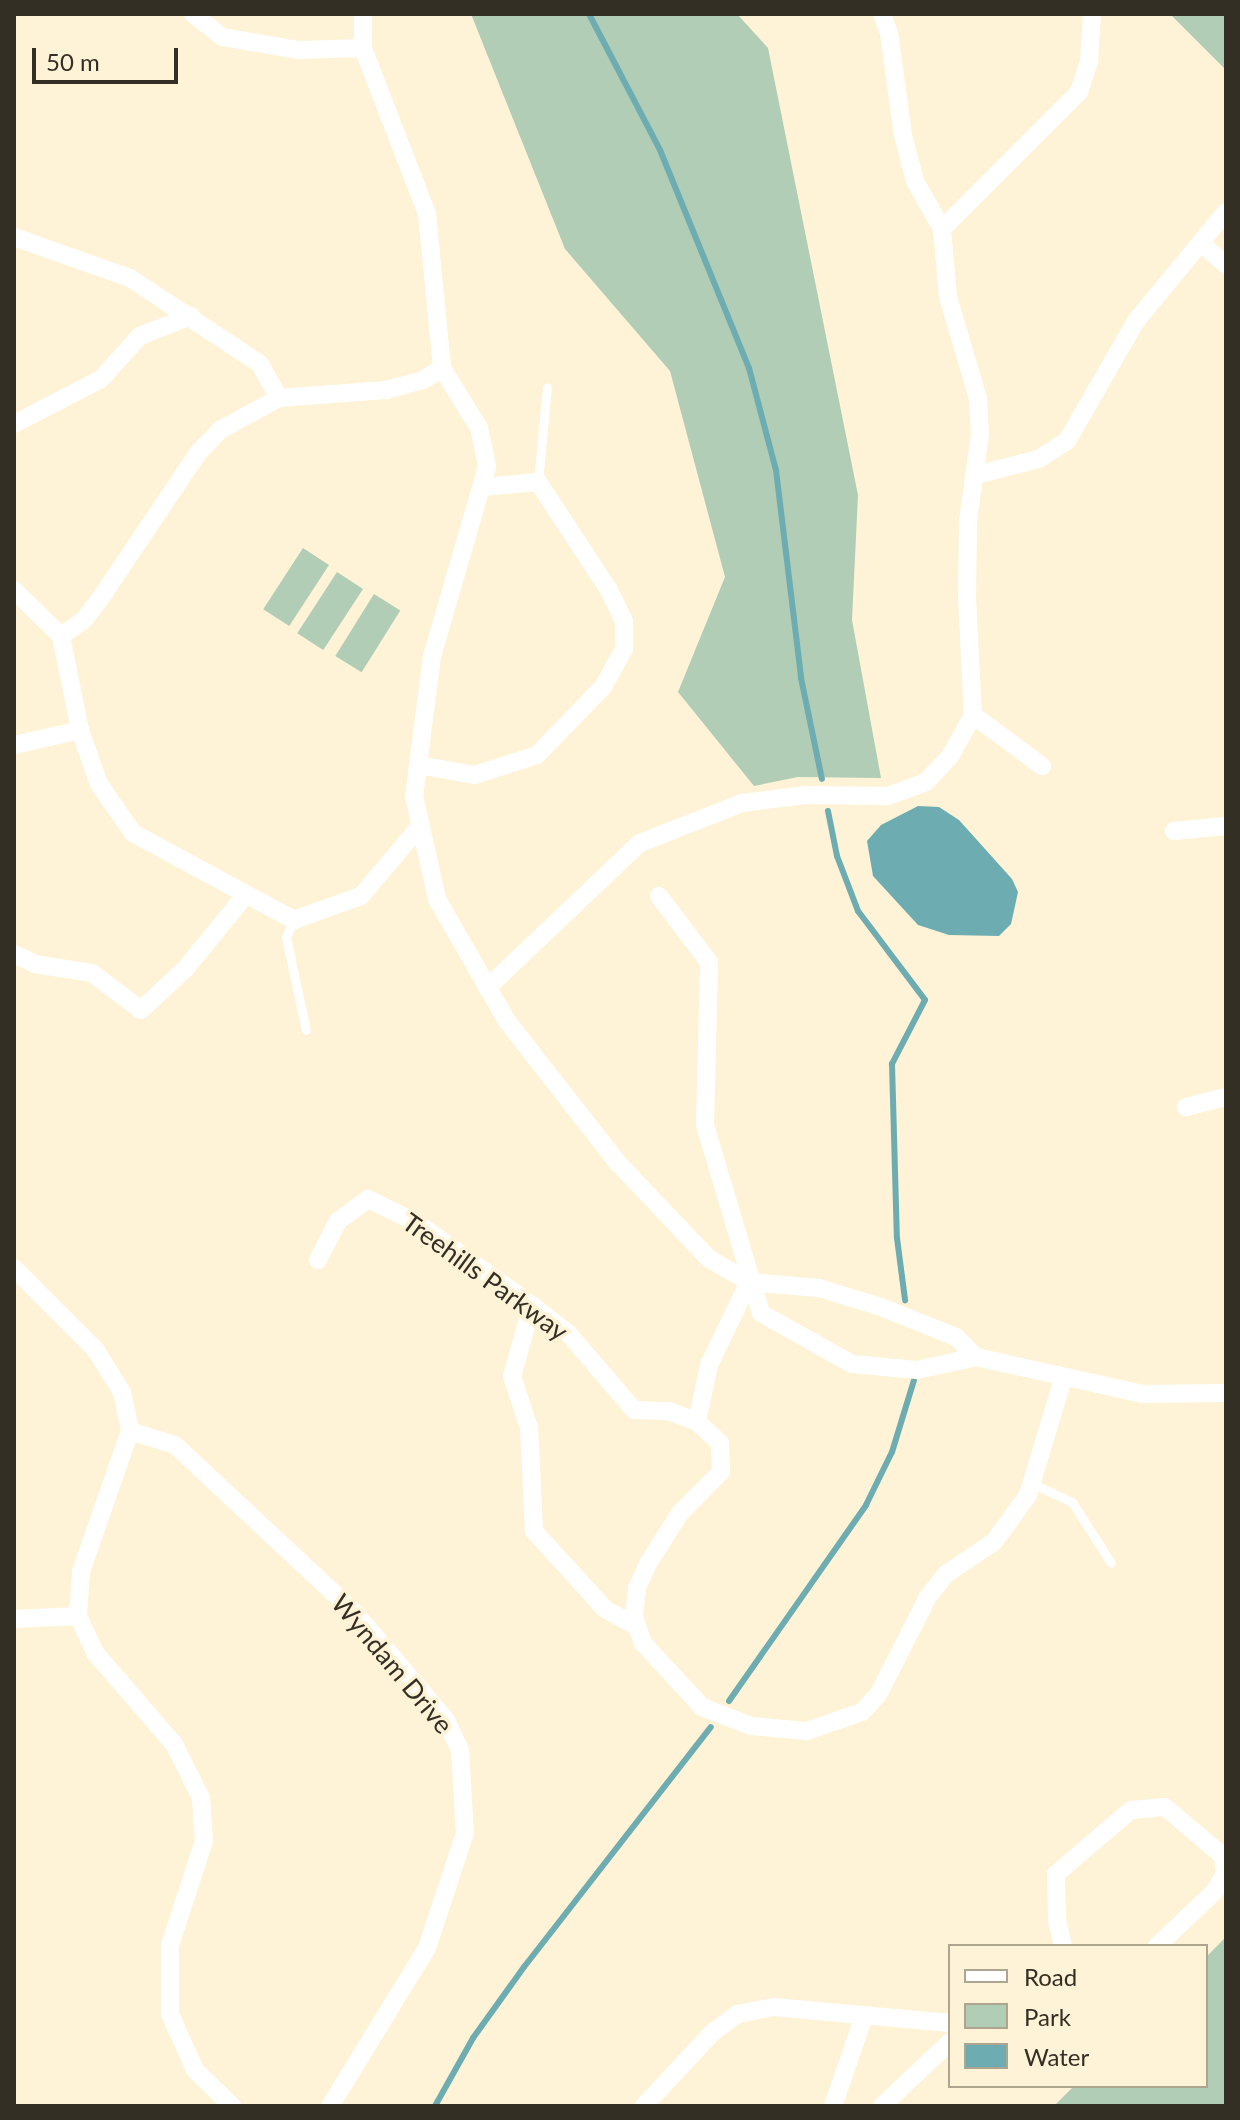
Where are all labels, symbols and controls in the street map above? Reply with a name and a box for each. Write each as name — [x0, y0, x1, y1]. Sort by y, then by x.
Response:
scale bar — [36, 32, 182, 82]
text: 50 m — [46, 47, 100, 76]
street label: Treehills Parkway — [396, 1207, 574, 1347]
street label: Wyndam Drive — [325, 1588, 459, 1740]
legend — [948, 1944, 1208, 2088]
text: Road — [1024, 1962, 1077, 1991]
text: Park — [1024, 2002, 1071, 2031]
text: Water — [1024, 2042, 1089, 2071]

